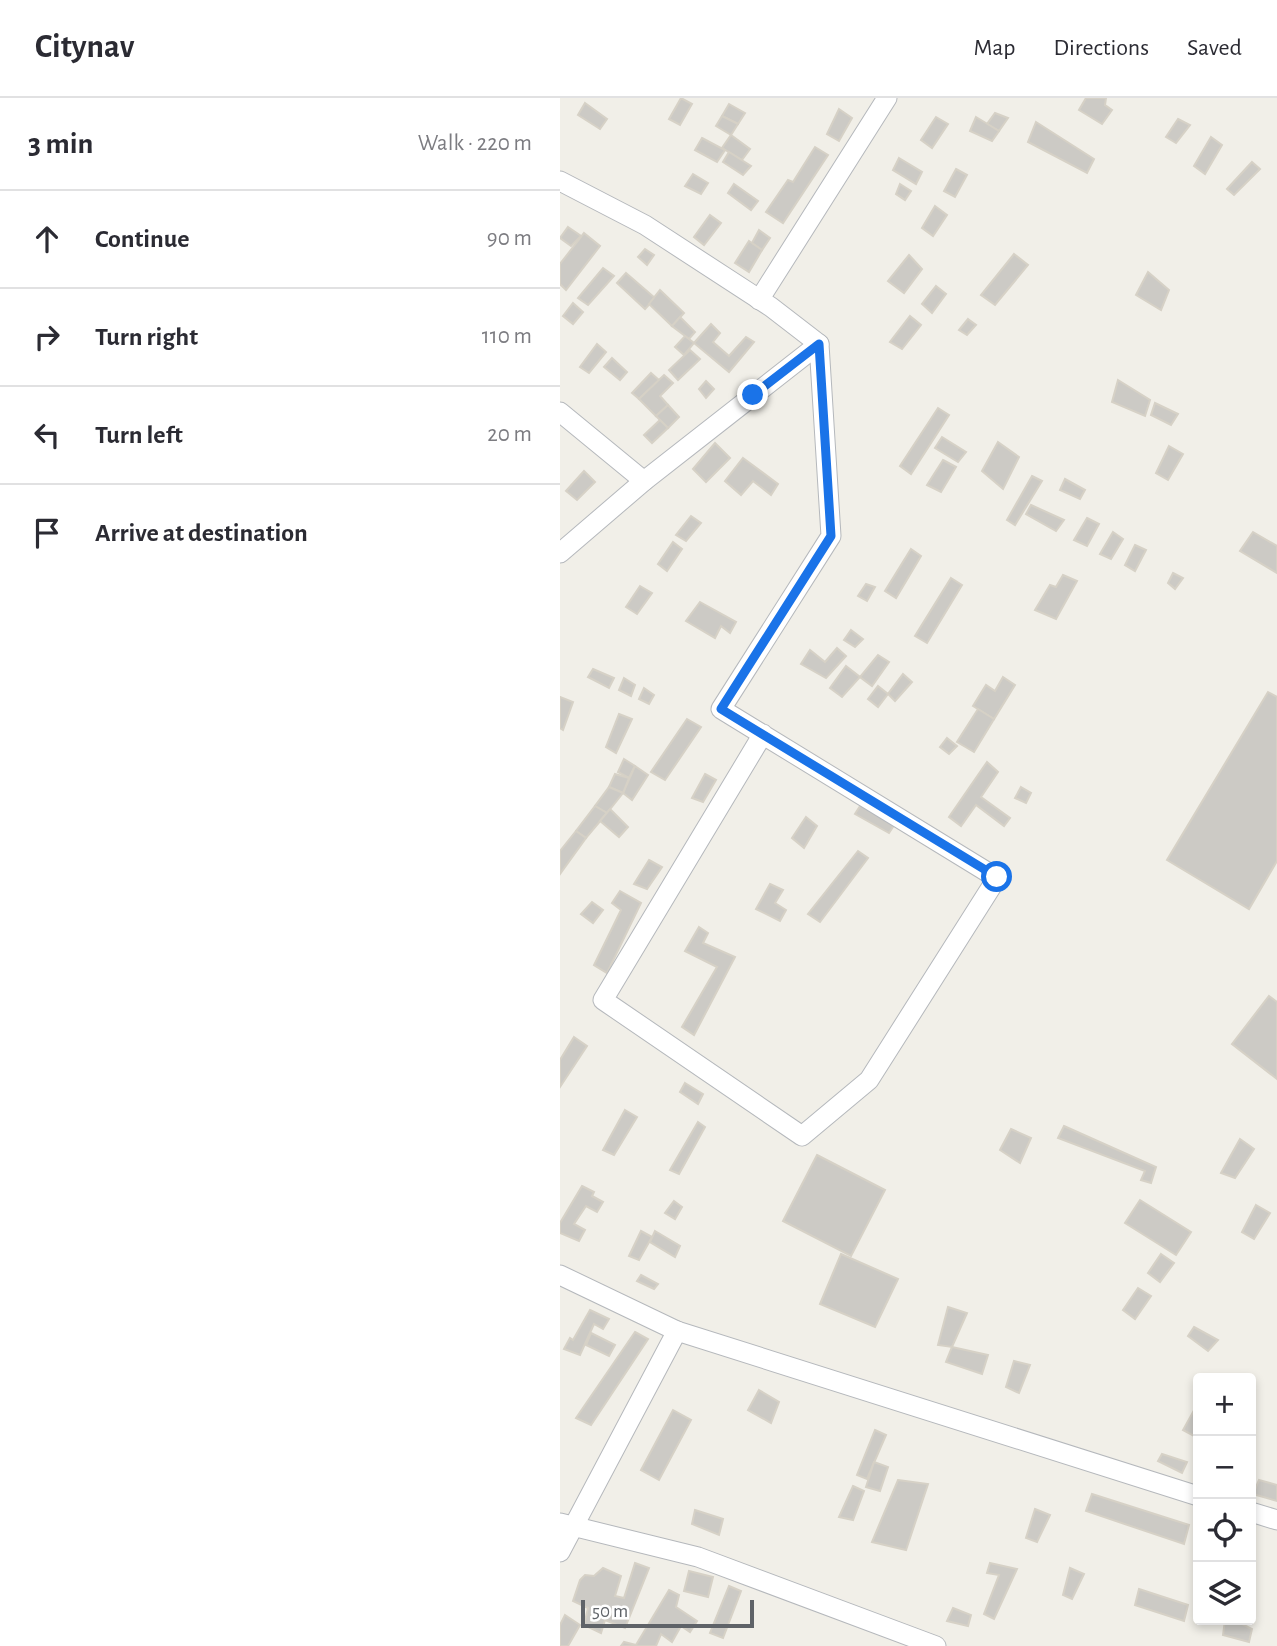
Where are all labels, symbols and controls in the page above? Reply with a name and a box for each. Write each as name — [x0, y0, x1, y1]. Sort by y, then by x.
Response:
text: Citynav — [35, 31, 134, 64]
text: Map — [973, 36, 1015, 60]
text: Directions — [1053, 36, 1149, 60]
text: Saved — [1187, 36, 1242, 60]
text: 3 min — [28, 129, 93, 159]
text: Walk · 220 m — [418, 132, 532, 155]
icon: ahead — [28, 220, 66, 258]
text: Continue — [95, 226, 190, 252]
text: 90 m — [487, 227, 532, 250]
icon: right — [28, 318, 66, 356]
text: Turn right — [95, 324, 198, 350]
text: 110 m — [482, 325, 532, 348]
route end — [737, 379, 768, 410]
icon: left — [28, 416, 66, 454]
text: Turn left — [95, 422, 183, 448]
text: 20 m — [487, 423, 532, 446]
icon: arrive — [28, 514, 66, 552]
text: Arrive at destination — [95, 520, 308, 546]
route start — [981, 861, 1012, 892]
map controls — [1193, 1373, 1256, 1625]
button: + — [1193, 1373, 1256, 1436]
button: − — [1193, 1436, 1256, 1499]
button: locate — [1193, 1499, 1256, 1562]
button: layers — [1193, 1562, 1256, 1625]
scale bar — [581, 1597, 754, 1629]
text: 50 m — [592, 1602, 628, 1621]

